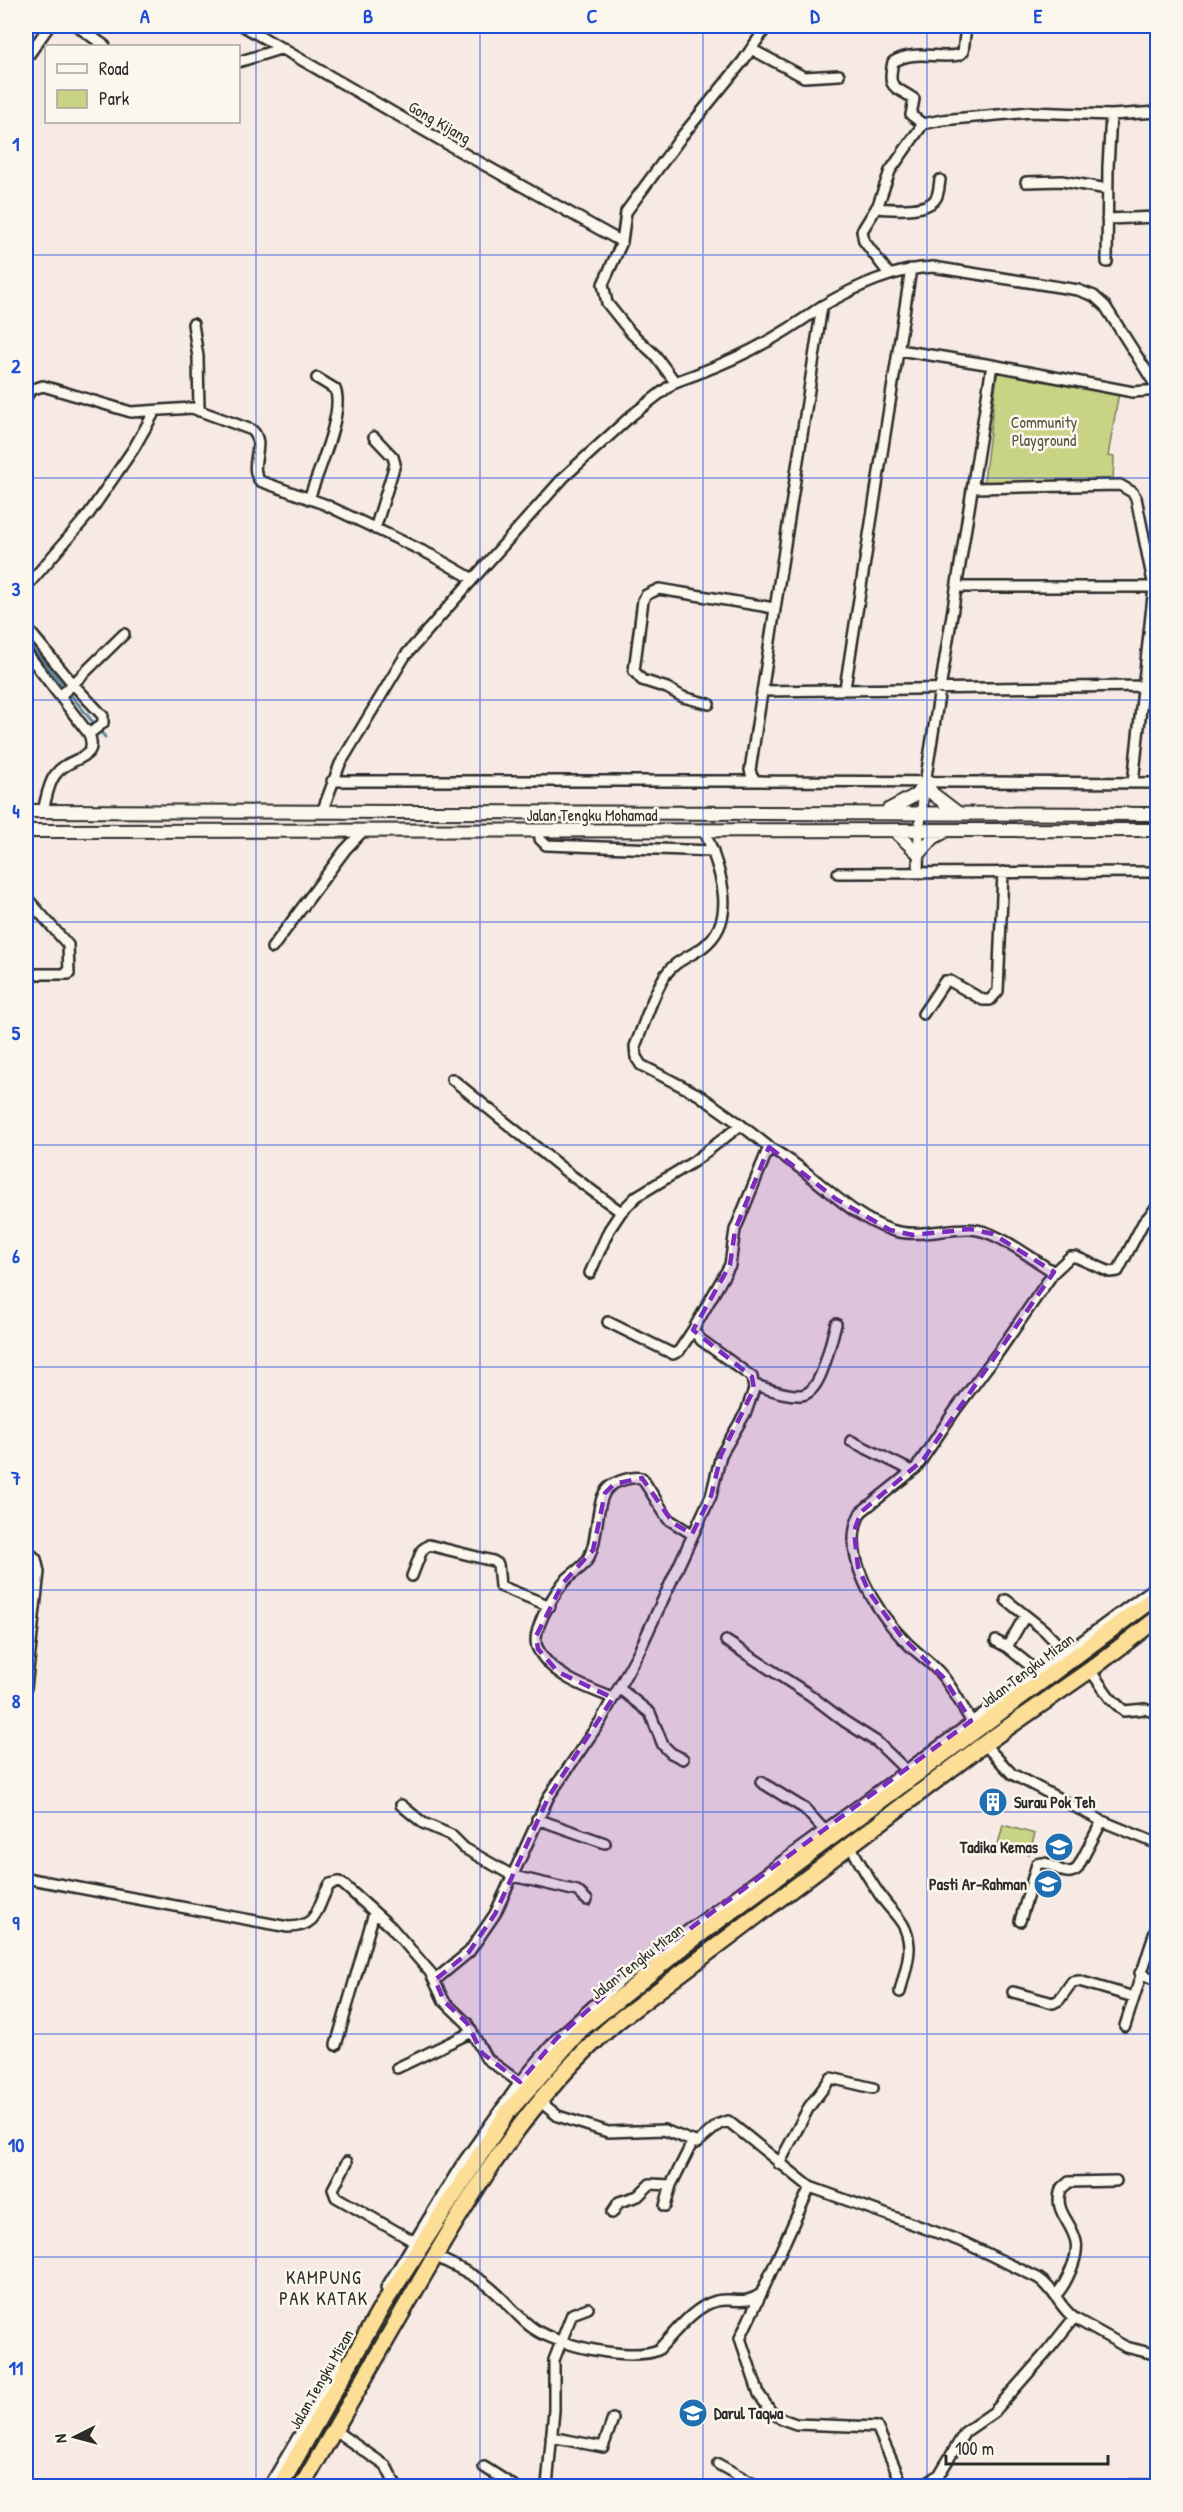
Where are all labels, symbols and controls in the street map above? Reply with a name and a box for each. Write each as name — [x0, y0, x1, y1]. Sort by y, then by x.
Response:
text: A — [140, 2, 150, 29]
text: B — [363, 2, 373, 29]
text: C — [587, 2, 598, 29]
text: D — [810, 2, 820, 29]
text: E — [1034, 2, 1043, 29]
legend — [45, 45, 240, 123]
text: Road — [99, 56, 129, 81]
text: Park — [99, 86, 130, 111]
street label: Gong Kijang — [405, 95, 475, 149]
text: 1 — [12, 130, 20, 157]
text: 2 — [11, 352, 21, 379]
park label: Community Playground — [1011, 411, 1077, 451]
text: 3 — [12, 575, 21, 602]
text: 4 — [12, 797, 20, 824]
street label: Jalan Tengku Mohamad — [527, 804, 657, 826]
text: 5 — [12, 1019, 21, 1046]
text: 6 — [12, 1242, 20, 1269]
text: 7 — [10, 1464, 21, 1491]
street label: Jalan Tengku Mizan — [976, 1628, 1078, 1712]
text: 8 — [12, 1687, 21, 1714]
building icon: Surau Pok Teh — [977, 1786, 1009, 1818]
place label: Surau Pok Teh — [1014, 1791, 1096, 1813]
school or university icon: Tadika Kemas — [1043, 1831, 1075, 1863]
place label: Tadika Kemas — [959, 1836, 1039, 1858]
school or university icon: Pasti Ar-Rahman — [1032, 1868, 1064, 1900]
place label: Pasti Ar-Rahman — [929, 1873, 1027, 1895]
text: 9 — [12, 1909, 20, 1936]
street label: Jalan Tengku Mizan — [586, 1918, 688, 2004]
text: 10 — [8, 2131, 24, 2158]
district label: KAMPUNG PAK KATAK — [279, 2265, 369, 2311]
street label: Jalan Tengku Mizan — [283, 2325, 359, 2433]
text: 11 — [9, 2354, 23, 2381]
school or university icon: Darul Taqwa — [677, 2397, 709, 2429]
place label: Darul Taqwa — [714, 2402, 784, 2425]
north arrow — [45, 2407, 105, 2467]
scale bar — [946, 2428, 1108, 2466]
text: N — [49, 2433, 71, 2444]
text: 100 m — [955, 2436, 994, 2461]

